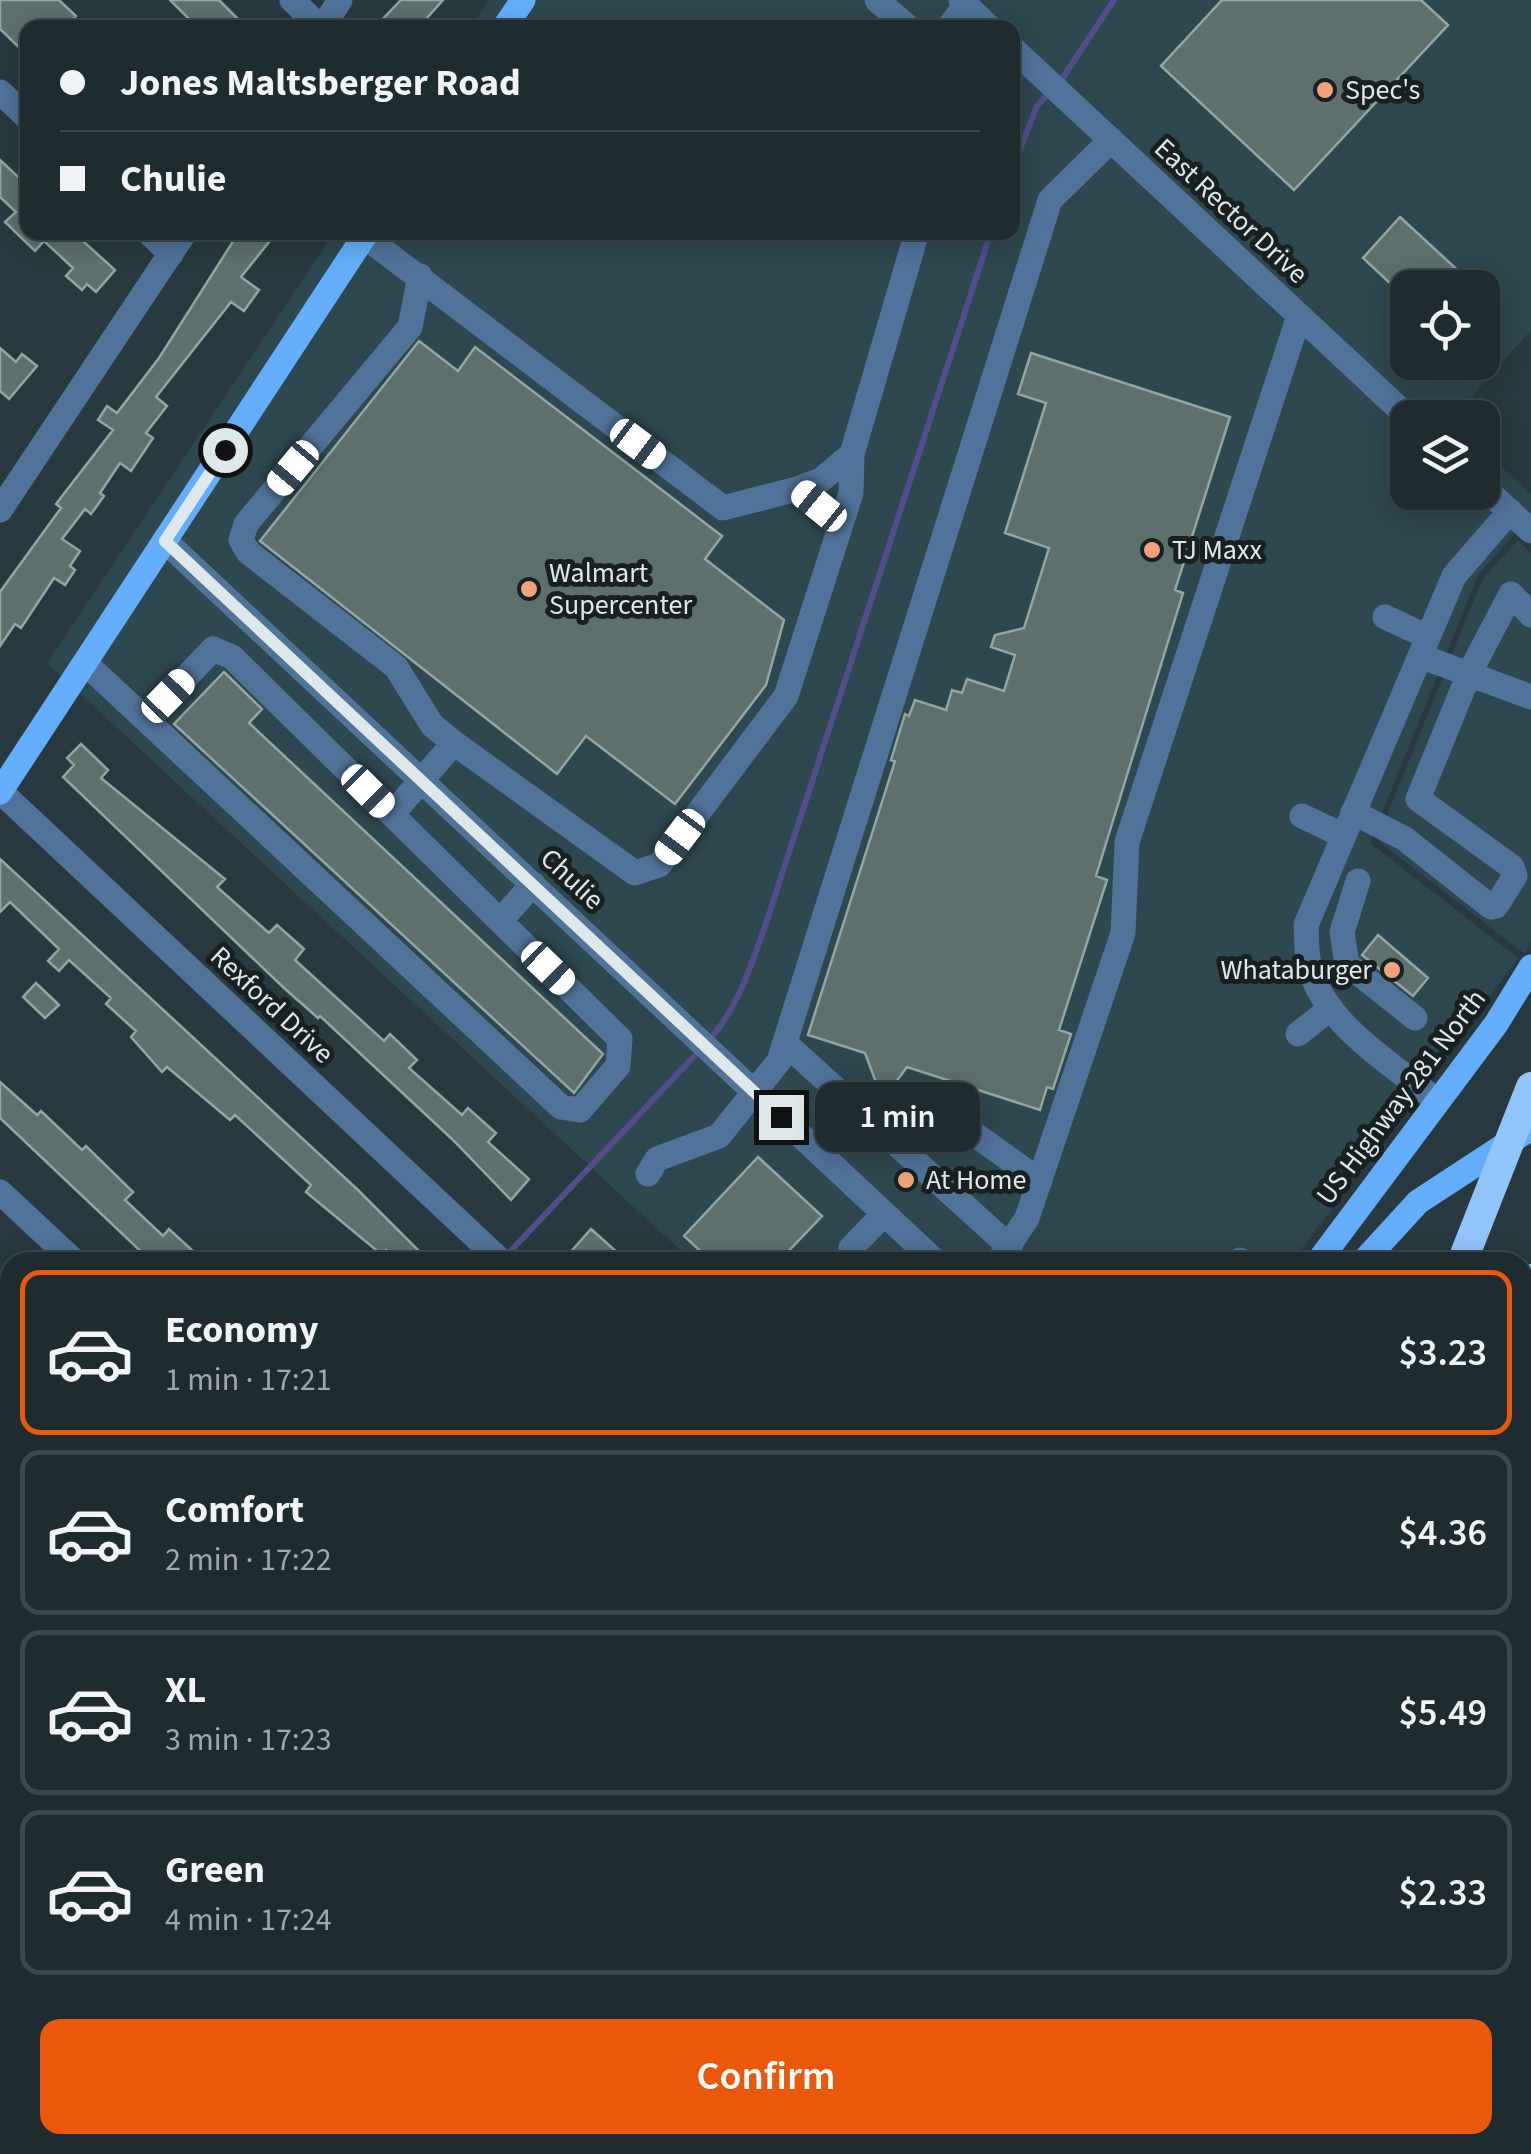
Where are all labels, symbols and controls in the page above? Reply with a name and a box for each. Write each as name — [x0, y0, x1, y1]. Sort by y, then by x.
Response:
text: Jones Maltsberger Road — [120, 56, 521, 110]
place label: Spec's — [1345, 70, 1420, 110]
marker: Spec's — [1314, 79, 1336, 101]
street label: East Rector Drive — [1145, 129, 1317, 293]
text: Chulie — [120, 152, 226, 206]
map controls — [1390, 270, 1500, 510]
button: locate — [1390, 270, 1500, 380]
button: layers — [1390, 400, 1500, 510]
car — [605, 414, 671, 474]
route start — [203, 428, 248, 473]
car — [262, 435, 324, 501]
car — [786, 475, 852, 537]
place label: TJ Maxx — [1172, 530, 1262, 570]
marker: TJ Maxx — [1141, 539, 1163, 561]
place label: Walmart Supercenter — [549, 553, 692, 625]
marker: Walmart Supercenter — [518, 578, 540, 600]
car — [136, 664, 200, 728]
car — [336, 759, 400, 823]
car — [650, 804, 710, 870]
street label: Chulie — [531, 839, 613, 919]
car — [516, 936, 580, 1000]
street label: Rexford Drive — [201, 937, 343, 1073]
place label: Whataburger — [1221, 950, 1372, 990]
marker: Whataburger — [1381, 959, 1403, 981]
street label: US Highway 281 North — [1307, 981, 1495, 1213]
callout: 1 min — [816, 1082, 981, 1152]
text: 1 min — [859, 1094, 936, 1140]
route end — [759, 1095, 804, 1140]
place label: At Home — [926, 1160, 1026, 1200]
marker: At Home — [895, 1169, 917, 1191]
text: Economy — [165, 1303, 318, 1357]
icon: car — [45, 1308, 135, 1398]
text: $3.23 — [1399, 1326, 1487, 1380]
text: 1 min · 17:21 — [165, 1357, 332, 1403]
text: Comfort — [165, 1483, 304, 1537]
icon: car — [45, 1488, 135, 1578]
text: $4.36 — [1399, 1506, 1487, 1560]
text: 2 min · 17:22 — [165, 1537, 332, 1583]
text: XL — [165, 1663, 206, 1717]
icon: car — [45, 1668, 135, 1758]
text: $5.49 — [1399, 1686, 1487, 1740]
text: 3 min · 17:23 — [165, 1717, 332, 1763]
text: Green — [165, 1843, 265, 1897]
icon: car — [45, 1848, 135, 1938]
text: $2.33 — [1399, 1866, 1487, 1920]
text: 4 min · 17:24 — [165, 1897, 332, 1943]
button: Confirm — [40, 2019, 1492, 2134]

